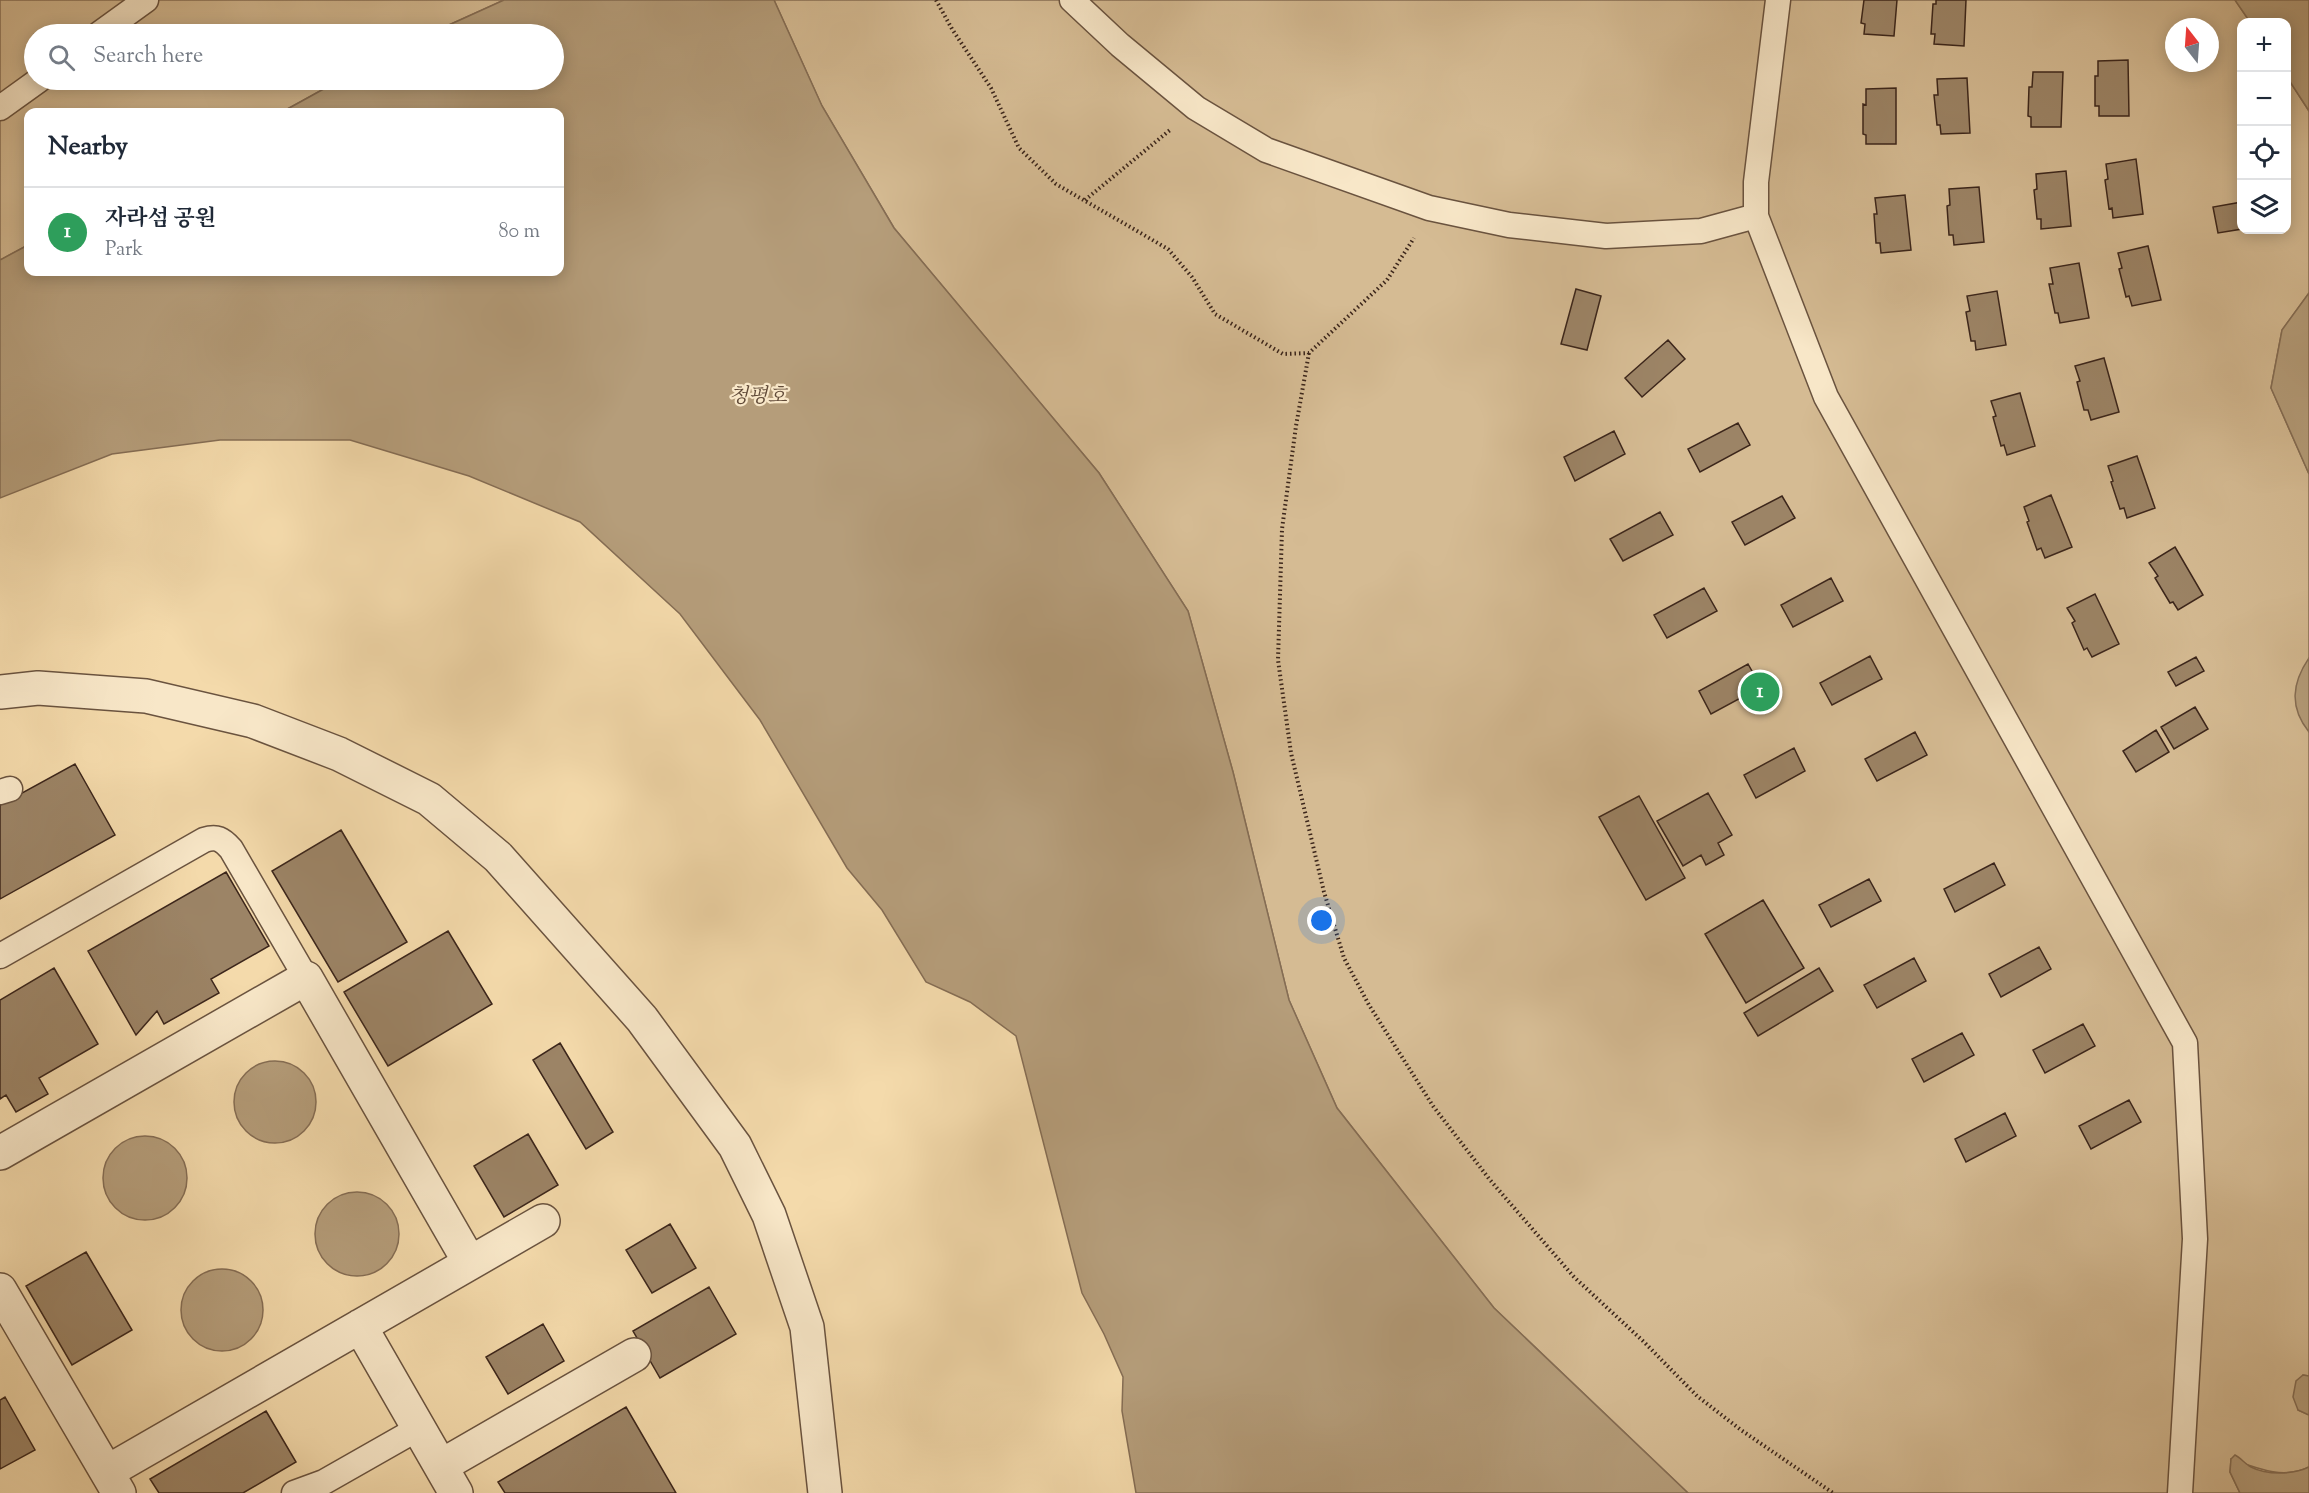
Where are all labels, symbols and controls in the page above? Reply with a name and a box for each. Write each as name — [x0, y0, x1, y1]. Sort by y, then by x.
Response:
north arrow — [2165, 18, 2219, 72]
map controls — [2237, 18, 2291, 234]
button: + — [2237, 18, 2291, 72]
search box — [24, 24, 564, 90]
icon: search — [45, 41, 78, 74]
text: Search here — [93, 41, 203, 73]
button: − — [2237, 72, 2291, 126]
button: locate — [2237, 126, 2291, 180]
text: Nearby — [48, 129, 128, 166]
button: layers — [2237, 180, 2291, 234]
text: 자라섬 공원 — [105, 204, 216, 236]
text: 1 — [64, 218, 71, 247]
text: 80 m — [499, 218, 540, 247]
text: Park — [105, 236, 143, 265]
water label: 청평호 — [729, 383, 789, 412]
pin: 1 — [1740, 670, 1780, 714]
your location — [1307, 906, 1336, 935]

